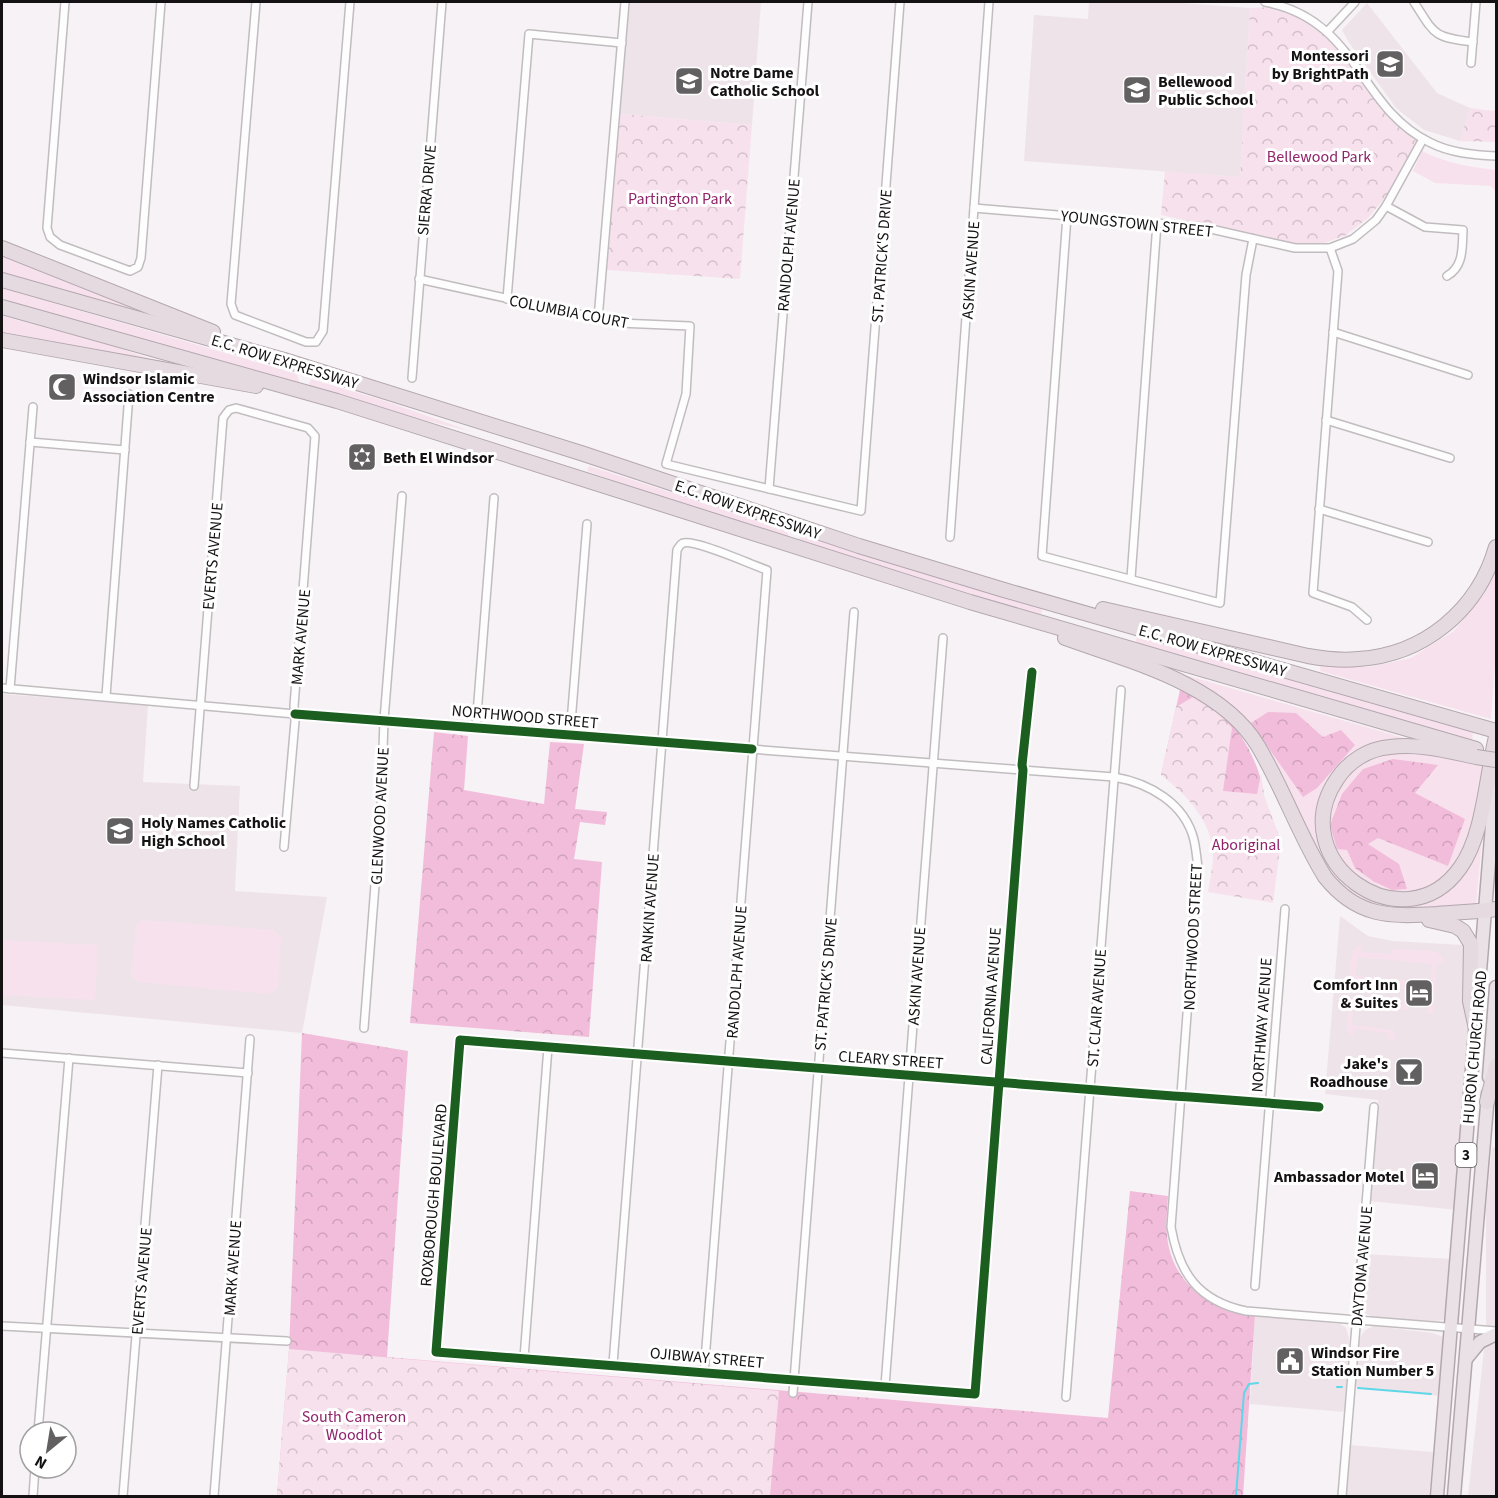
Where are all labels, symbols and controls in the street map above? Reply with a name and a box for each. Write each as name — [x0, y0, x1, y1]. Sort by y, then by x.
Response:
place label: Montessori by BrightPath — [1272, 45, 1369, 85]
school or university icon: Montessori by BrightPath — [1374, 48, 1406, 80]
place label: Notre Dame Catholic School — [710, 62, 820, 102]
school or university icon: Notre Dame Catholic School — [673, 65, 705, 97]
place label: Bellewood Public School — [1158, 71, 1254, 111]
school or university icon: Bellewood Public School — [1121, 74, 1153, 106]
street label: SIERRA DRIVE — [412, 144, 442, 236]
park label: Bellewood Park — [1267, 146, 1371, 168]
street label: RANDOLPH AVENUE — [772, 178, 806, 312]
park label: Partington Park — [628, 188, 732, 210]
street label: ST. PATRICK'S DRIVE — [866, 189, 898, 324]
street label: YOUNGSTOWN STREET — [1059, 205, 1215, 243]
street label: ASKIN AVENUE — [957, 220, 985, 320]
street label: COLUMBIA COURT — [507, 290, 631, 334]
street label: E.C. ROW EXPRESSWAY — [208, 329, 361, 395]
place label: Windsor Islamic Association Centre — [82, 368, 215, 408]
mosque icon: Windsor Islamic Association Centre — [46, 371, 78, 403]
synagogue icon: Beth El Windsor — [346, 441, 378, 473]
place label: Beth El Windsor — [383, 447, 495, 469]
street label: E.C. ROW EXPRESSWAY — [672, 475, 824, 545]
street label: EVERTS AVENUE — [197, 501, 229, 611]
street label: MARK AVENUE — [286, 588, 316, 686]
street label: E.C. ROW EXPRESSWAY — [1136, 619, 1290, 683]
street label: NORTHWOOD STREET — [451, 700, 599, 734]
street label: GLENWOOD AVENUE — [365, 747, 395, 885]
place label: Holy Names Catholic High School — [141, 812, 287, 852]
school or university icon: Holy Names Catholic High School — [104, 815, 136, 847]
park label: Aboriginal — [1212, 834, 1280, 856]
street label: RANKIN AVENUE — [635, 853, 665, 963]
street label: NORTHWOOD STREET — [1178, 863, 1208, 1011]
street label: RANDOLPH AVENUE — [721, 905, 753, 1039]
street label: ST. PATRICK'S DRIVE — [809, 917, 843, 1052]
street label: ASKIN AVENUE — [903, 926, 931, 1026]
street label: CALIFORNIA AVENUE — [975, 926, 1007, 1066]
street label: ST. CLAIR AVENUE — [1082, 948, 1112, 1068]
street label: NORTHWAY AVENUE — [1246, 957, 1278, 1093]
street label: HURON CHURCH ROAD — [1457, 969, 1493, 1125]
place label: Comfort Inn & Suites — [1313, 974, 1398, 1014]
hotel icon: Comfort Inn & Suites — [1403, 977, 1435, 1009]
street label: CLEARY STREET — [838, 1045, 945, 1075]
place label: Jake's Roadhouse — [1310, 1053, 1388, 1093]
bar icon: Jake's Roadhouse — [1393, 1056, 1425, 1088]
street label: ROXBOROUGH BOULEVARD — [415, 1103, 453, 1287]
road number: 3 — [1456, 1143, 1476, 1167]
hotel icon: Ambassador Motel — [1409, 1160, 1441, 1192]
place label: Ambassador Motel — [1273, 1166, 1404, 1188]
street label: DAYTONA AVENUE — [1346, 1205, 1378, 1327]
street label: MARK AVENUE — [219, 1219, 247, 1317]
street label: EVERTS AVENUE — [126, 1226, 158, 1336]
street label: OJIBWAY STREET — [649, 1342, 765, 1374]
place label: Windsor Fire Station Number 5 — [1311, 1342, 1434, 1382]
public building icon: Windsor Fire Station Number 5 — [1274, 1345, 1306, 1377]
park label: South Cameron Woodlot — [302, 1406, 406, 1446]
north arrow — [18, 1420, 78, 1480]
text: N — [31, 1450, 51, 1474]

